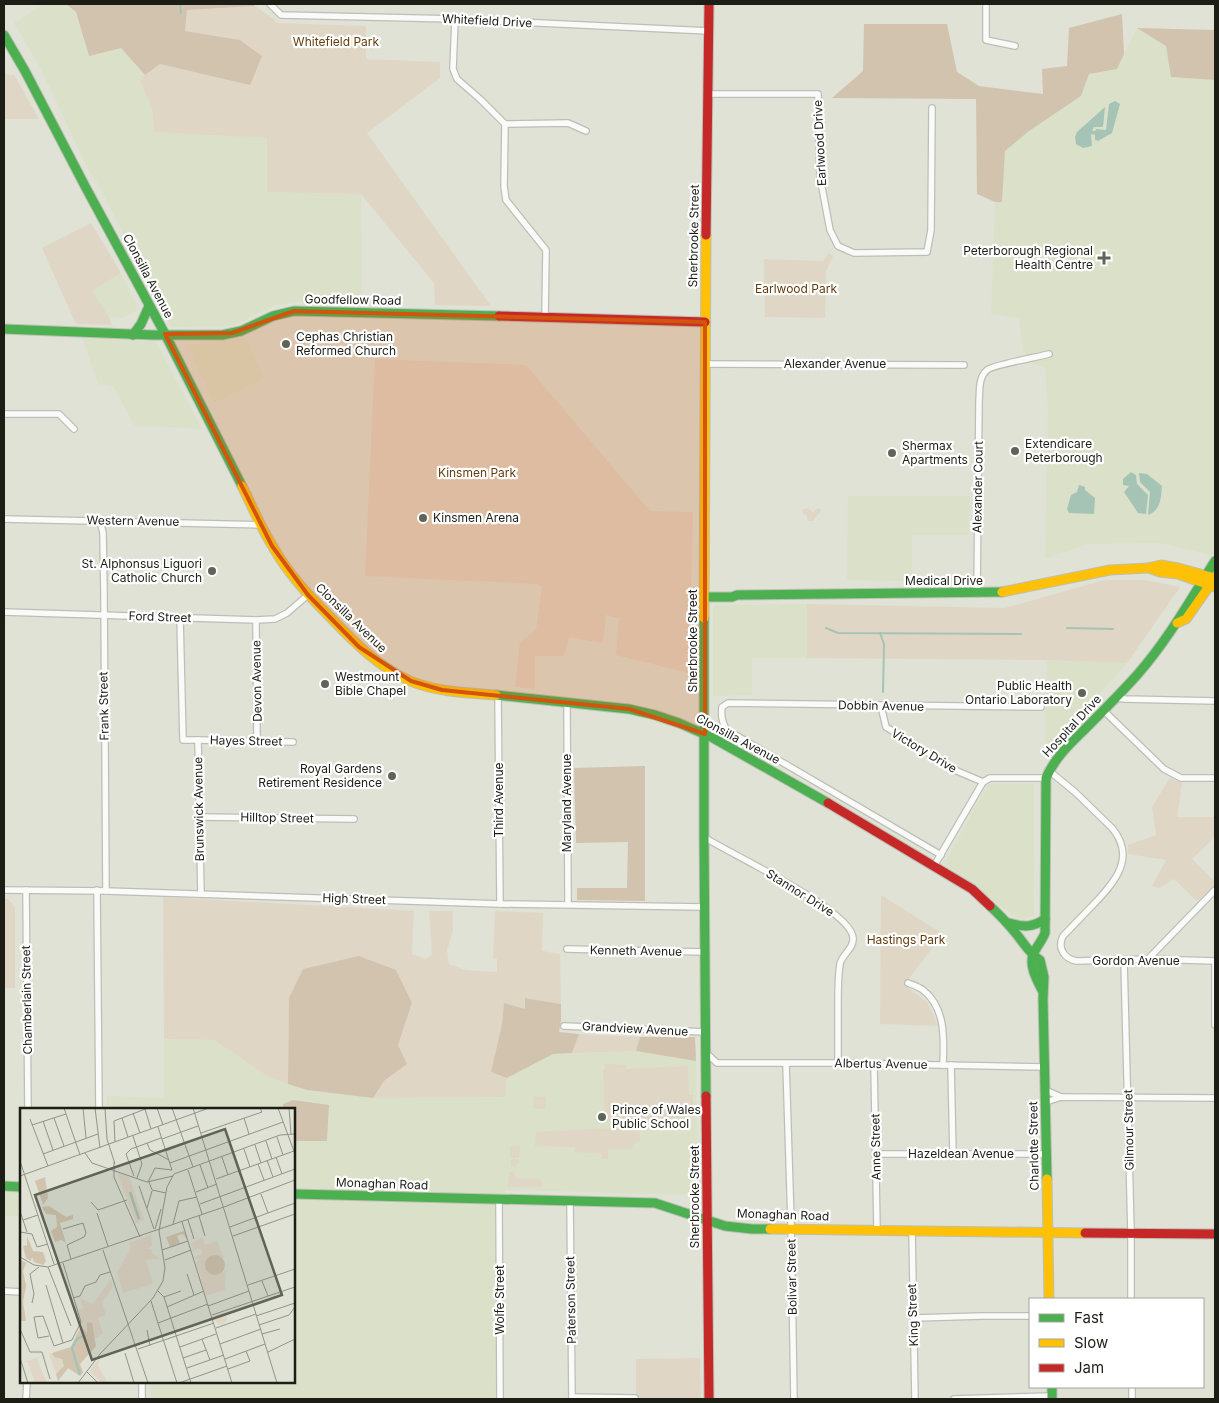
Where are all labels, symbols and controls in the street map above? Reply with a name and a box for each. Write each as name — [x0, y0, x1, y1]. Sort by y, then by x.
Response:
street label: Whitefield Drive — [442, 11, 533, 30]
park label: Whitefield Park — [293, 34, 380, 49]
street label: Earlwood Drive — [810, 100, 829, 186]
street label: Sherbrooke Street — [685, 184, 702, 288]
street label: Clonsilla Avenue — [120, 231, 177, 320]
place label: Peterborough Regional Health Centre — [963, 243, 1093, 272]
marker: Peterborough Regional Health Centre — [1097, 251, 1111, 265]
park label: Earlwood Park — [755, 281, 837, 296]
street label: Goodfellow Road — [305, 291, 401, 308]
place label: Cephas Christian Reformed Church — [296, 329, 396, 358]
marker: Cephas Christian Reformed Church — [280, 338, 292, 350]
street label: Alexander Avenue — [784, 356, 886, 371]
place label: Extendicare Peterborough — [1025, 436, 1103, 465]
place label: Shermax Apartments — [902, 438, 968, 467]
street label: Alexander Court — [969, 441, 986, 533]
marker: Extendicare Peterborough — [1009, 445, 1021, 457]
marker: Shermax Apartments — [886, 447, 898, 459]
park label: Kinsmen Park — [438, 465, 517, 480]
place label: Kinsmen Arena — [433, 510, 519, 525]
street label: Western Avenue — [87, 512, 179, 529]
marker: Kinsmen Arena — [417, 512, 429, 524]
place label: St. Alphonsus Liguori Catholic Church — [82, 556, 202, 585]
marker: St. Alphonsus Liguori Catholic Church — [206, 565, 218, 577]
street label: Medical Drive — [905, 573, 983, 588]
street label: Clonsilla Avenue — [313, 580, 390, 655]
street label: Sherbrooke Street — [685, 589, 700, 693]
street label: Ford Street — [128, 608, 192, 625]
street label: Devon Avenue — [248, 640, 265, 722]
place label: Westmount Bible Chapel — [335, 669, 406, 698]
street label: Frank Street — [95, 671, 112, 741]
marker: Westmount Bible Chapel — [319, 678, 331, 690]
place label: Public Health Ontario Laboratory — [965, 678, 1072, 707]
marker: Public Health Ontario Laboratory — [1076, 687, 1088, 699]
street label: Hospital Drive — [1039, 691, 1104, 760]
street label: Dobbin Avenue — [838, 697, 924, 714]
street label: Clonsilla Avenue — [694, 710, 783, 767]
street label: Victory Drive — [889, 725, 960, 776]
street label: Hayes Street — [210, 732, 282, 749]
street label: Maryland Avenue — [559, 754, 574, 852]
street label: Brunswick Avenue — [190, 757, 207, 861]
place label: Royal Gardens Retirement Residence — [258, 761, 382, 790]
street label: Third Avenue — [491, 763, 506, 837]
marker: Royal Gardens Retirement Residence — [386, 770, 398, 782]
street label: Hilltop Street — [240, 809, 314, 826]
street label: Stannor Drive — [763, 866, 837, 919]
street label: High Street — [322, 890, 386, 907]
park label: Hastings Park — [867, 932, 946, 947]
street label: Kenneth Avenue — [590, 942, 682, 959]
street label: Chamberlain Street — [18, 945, 35, 1055]
street label: Gordon Avenue — [1092, 953, 1180, 968]
street label: Grandview Avenue — [581, 1018, 689, 1039]
street label: Albertus Avenue — [834, 1055, 928, 1072]
street label: Gilmour Street — [1120, 1089, 1137, 1171]
street label: Charlotte Street — [1025, 1101, 1042, 1191]
place label: Prince of Wales Public School — [612, 1102, 701, 1131]
inset map — [20, 1108, 295, 1383]
marker: Prince of Wales Public School — [596, 1111, 608, 1123]
street label: Anne Street — [867, 1113, 884, 1180]
street label: Sherbrooke Street — [687, 1145, 702, 1249]
street label: Hazeldean Avenue — [908, 1146, 1014, 1161]
street label: Monaghan Road — [336, 1174, 428, 1193]
street label: Monaghan Road — [737, 1205, 829, 1224]
street label: Bolivar Street — [783, 1239, 800, 1315]
street label: Paterson Street — [562, 1256, 579, 1344]
street label: Wolfe Street — [492, 1265, 507, 1335]
street label: King Street — [904, 1283, 921, 1347]
legend — [1029, 1298, 1204, 1388]
text: Fast — [1074, 1308, 1104, 1327]
text: Slow — [1074, 1333, 1108, 1352]
text: Jam — [1074, 1358, 1104, 1377]

